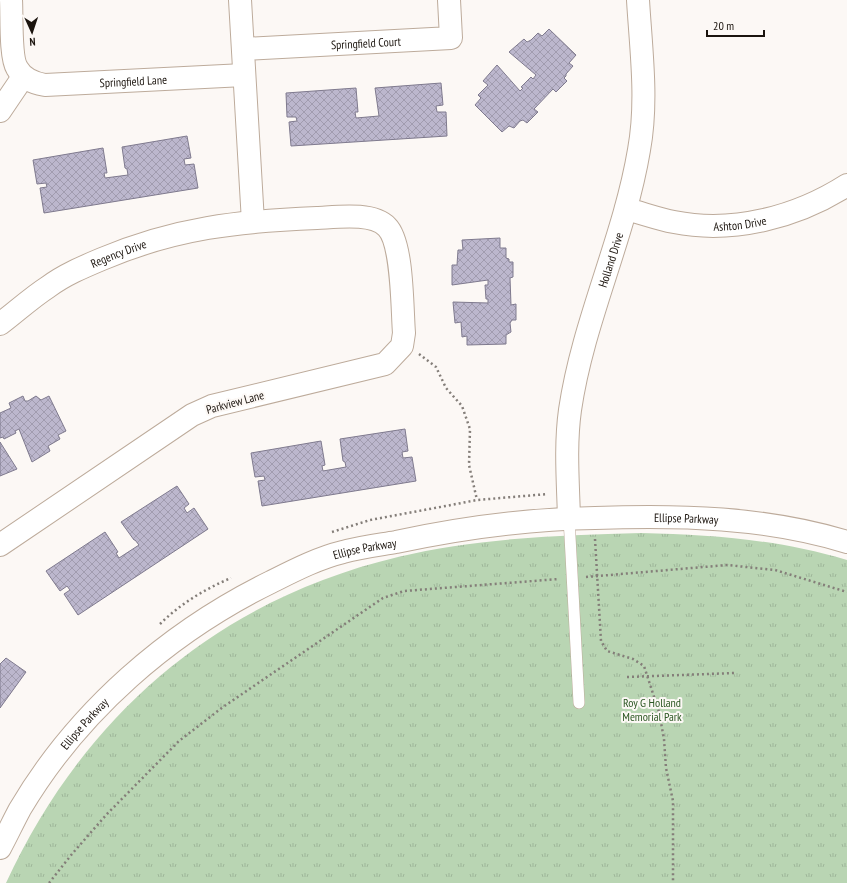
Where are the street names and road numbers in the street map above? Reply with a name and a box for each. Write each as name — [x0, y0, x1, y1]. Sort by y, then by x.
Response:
street label: Springfield Court — [330, 33, 402, 52]
street label: Springfield Lane — [99, 71, 167, 90]
street label: Ashton Drive — [713, 212, 768, 233]
street label: Holland Drive — [594, 230, 626, 289]
street label: Regency Drive — [88, 236, 148, 271]
street label: Parkview Lane — [204, 387, 266, 417]
street label: Ellipse Parkway — [654, 509, 719, 527]
street label: Ellipse Parkway — [331, 534, 398, 562]
street label: Ellipse Parkway — [57, 694, 111, 752]

